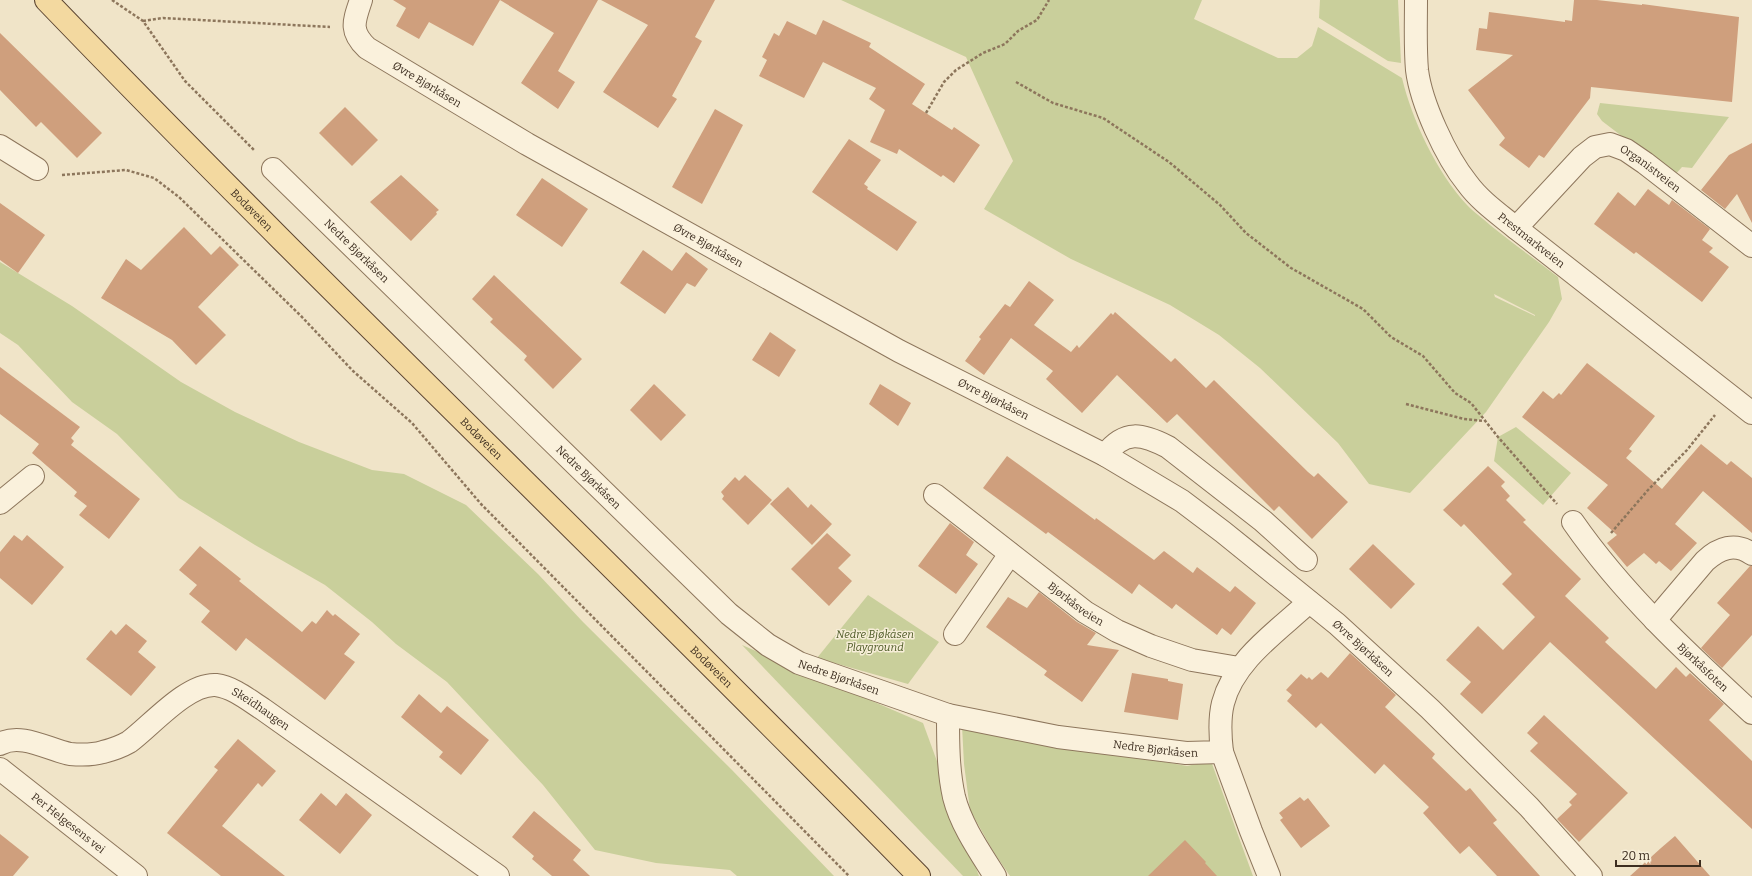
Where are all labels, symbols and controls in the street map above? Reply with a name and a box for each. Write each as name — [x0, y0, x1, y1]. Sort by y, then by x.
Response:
street label: Øvre Bjørkåsen — [390, 59, 464, 110]
street label: Organistveien — [1618, 142, 1683, 195]
street label: Bodøveien — [228, 187, 275, 234]
street label: Prestmarkveien — [1495, 210, 1567, 271]
street label: Nedre Bjørkåsen — [321, 217, 391, 285]
street label: Øvre Bjørkåsen — [671, 221, 745, 270]
street label: Øvre Bjørkåsen — [956, 376, 1031, 423]
street label: Bodøveien — [457, 415, 505, 462]
street label: Nedre Bjørkåsen — [553, 443, 623, 512]
street label: Bjørkåsveien — [1045, 579, 1106, 629]
street label: Øvre Bjørkåsen — [1330, 617, 1396, 679]
park label: Nedre Bjøkåsen Playground — [836, 628, 914, 654]
street label: Bjørkåsfoten — [1674, 640, 1731, 695]
street label: Bodøveien — [688, 643, 735, 691]
street label: Nedre Bjørkåsen — [796, 657, 881, 698]
street label: Skeidhaugen — [229, 685, 292, 733]
street label: Nedre Bjørkåsen — [1112, 738, 1198, 760]
street label: Per Helgesens vei — [29, 790, 108, 857]
scale bar — [1616, 842, 1700, 868]
text: 20 m — [1622, 849, 1651, 863]

